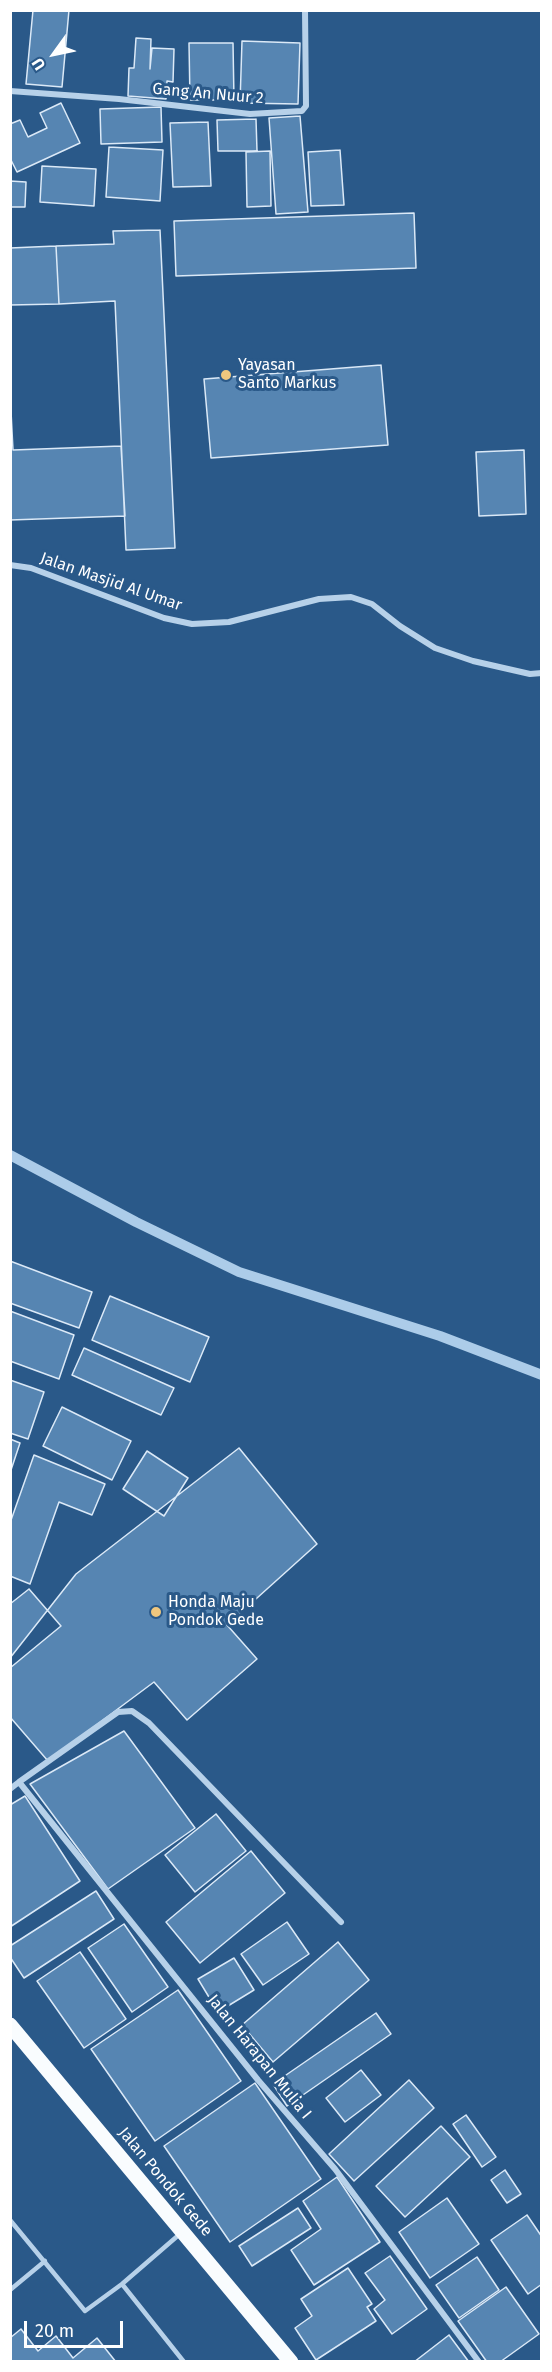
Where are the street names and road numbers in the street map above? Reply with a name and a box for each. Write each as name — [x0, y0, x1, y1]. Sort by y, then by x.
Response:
street label: Gang An Nuur 2 — [152, 80, 264, 108]
street label: Jalan Masjid Al Umar — [37, 549, 185, 615]
street label: Jalan Harapan Mulia I — [203, 1991, 315, 2123]
street label: Jalan Pondok Gede — [114, 2124, 216, 2240]

